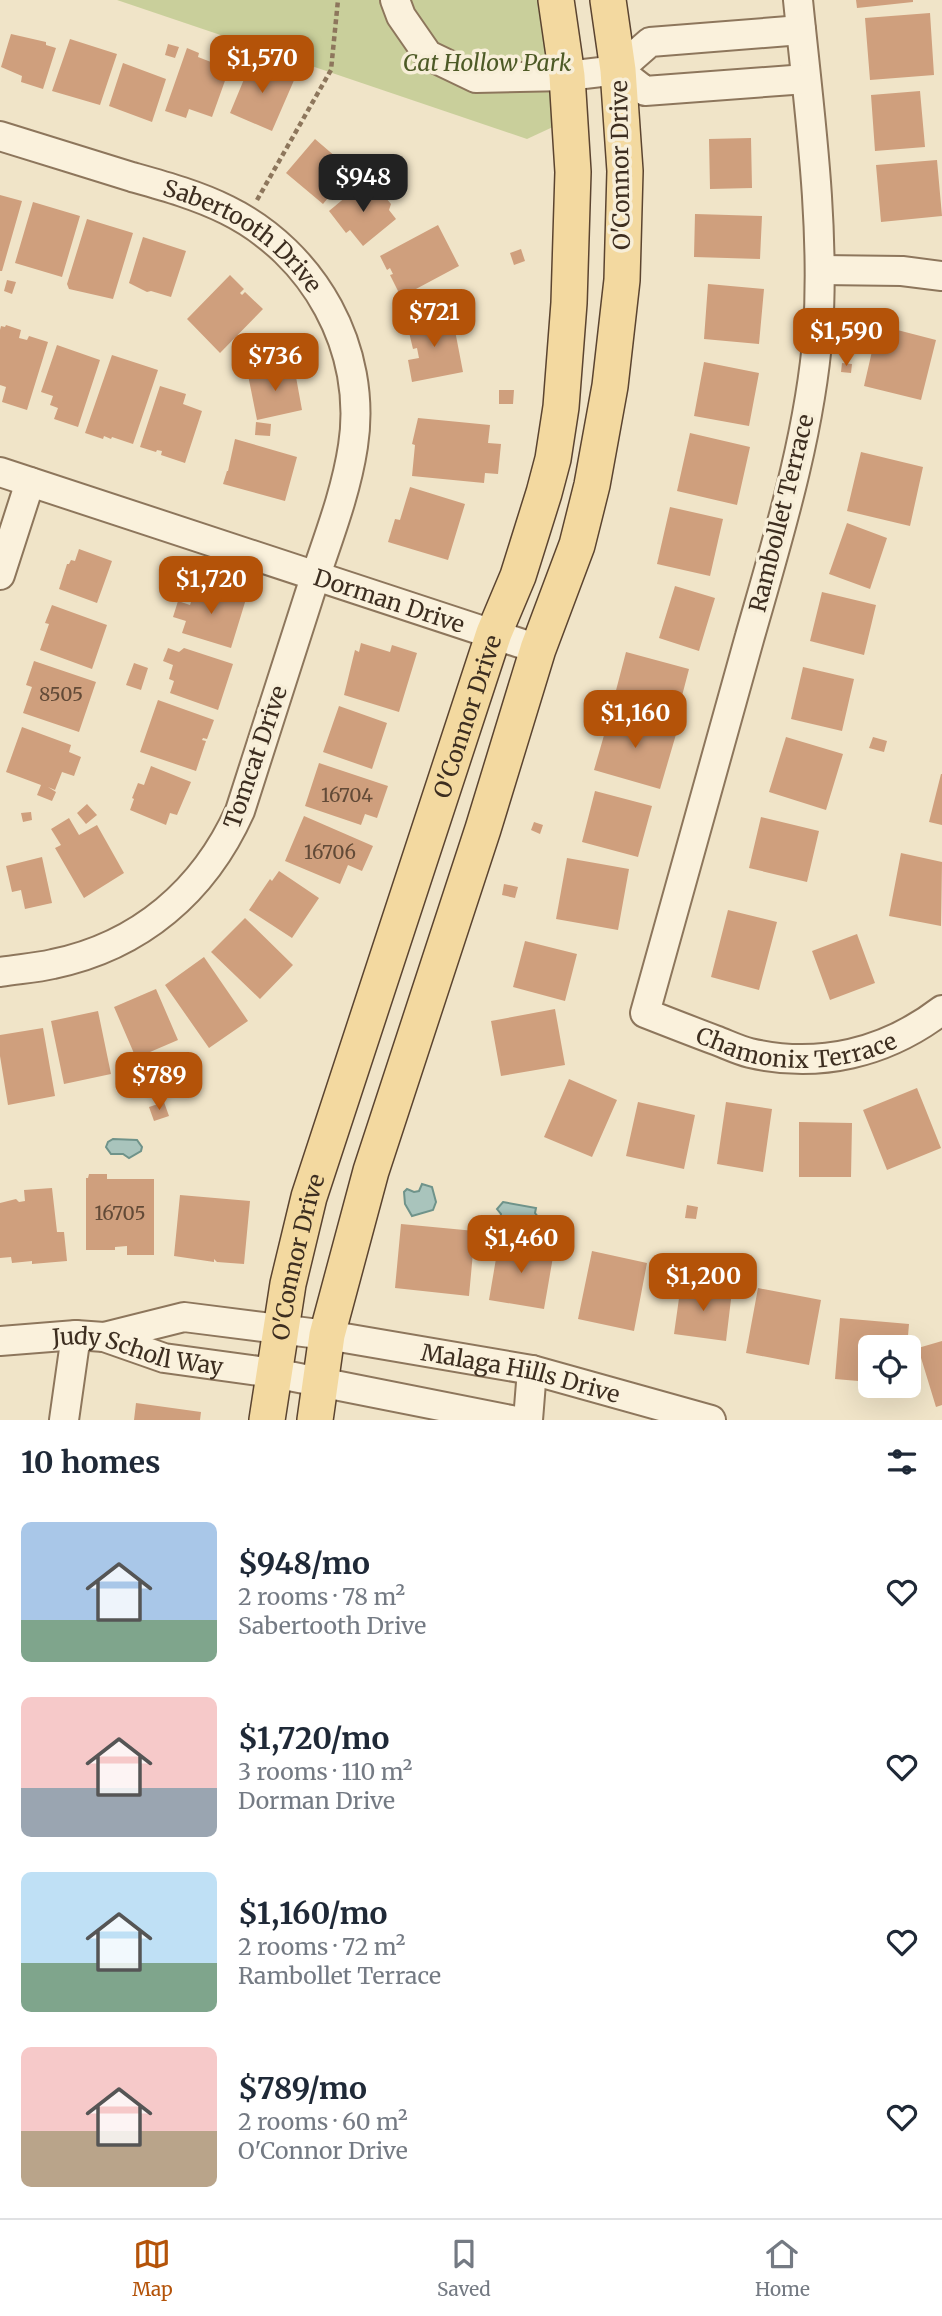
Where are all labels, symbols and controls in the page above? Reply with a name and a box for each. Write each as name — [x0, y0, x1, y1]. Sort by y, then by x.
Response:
pin: $1,570 — [205, 36, 319, 95]
text: $1,570 — [226, 43, 298, 72]
park label: Cat Hollow Park — [403, 48, 572, 77]
street label: O'Connor Drive — [604, 80, 636, 250]
pin: $948 — [322, 154, 404, 214]
text: $948 — [335, 162, 391, 191]
street label: Sabertooth Drive — [160, 172, 329, 298]
pin: $721 — [393, 290, 475, 349]
text: $721 — [408, 297, 460, 326]
pin: $1,590 — [789, 308, 903, 368]
text: $1,590 — [809, 316, 883, 345]
pin: $736 — [234, 334, 316, 393]
text: $736 — [248, 341, 302, 370]
street label: Rambollet Terrace — [742, 411, 820, 615]
pin: $1,720 — [154, 556, 268, 616]
street label: Dorman Drive — [310, 562, 469, 638]
text: $1,720 — [175, 564, 247, 593]
street label: O'Connor Drive — [426, 631, 507, 802]
house number: 8505 — [39, 682, 83, 706]
street label: Tomcat Drive — [217, 682, 293, 832]
pin: $1,160 — [578, 690, 692, 750]
text: $1,160 — [600, 698, 670, 727]
house number: 16704 — [321, 783, 373, 807]
house number: 16706 — [304, 840, 356, 864]
street label: Chamonix Terrace — [692, 1020, 901, 1074]
pin: $789 — [118, 1052, 200, 1112]
text: $789 — [131, 1060, 187, 1089]
street label: O'Connor Drive — [265, 1170, 330, 1342]
house number: 16705 — [94, 1201, 146, 1225]
pin: $1,460 — [464, 1216, 578, 1275]
text: $1,460 — [483, 1223, 559, 1252]
pin: $1,200 — [646, 1254, 760, 1313]
text: $1,200 — [665, 1261, 741, 1290]
street label: Judy Scholl Way — [50, 1320, 226, 1381]
map controls — [858, 1335, 921, 1398]
button: locate — [858, 1335, 921, 1398]
street label: Malaga Hills Drive — [419, 1337, 623, 1408]
text: 10 homes — [21, 1443, 161, 1481]
icon: filters — [883, 1443, 921, 1481]
text: $948/mo — [238, 1544, 370, 1582]
icon: home — [77, 1550, 161, 1634]
icon: heart — [883, 1573, 921, 1611]
text: 2 rooms · 78 m² — [238, 1582, 405, 1611]
text: Sabertooth Drive — [238, 1611, 426, 1640]
text: $1,720/mo — [238, 1719, 389, 1757]
icon: home — [77, 1725, 161, 1809]
icon: heart — [883, 1748, 921, 1786]
text: 3 rooms · 110 m² — [238, 1757, 412, 1786]
text: Dorman Drive — [238, 1786, 395, 1815]
text: $1,160/mo — [238, 1894, 387, 1932]
icon: home — [77, 1900, 161, 1984]
icon: heart — [883, 1923, 921, 1961]
text: 2 rooms · 72 m² — [238, 1932, 405, 1961]
text: Rambollet Terrace — [238, 1961, 441, 1990]
text: $789/mo — [238, 2069, 367, 2107]
icon: home — [77, 2075, 161, 2159]
icon: heart — [883, 2098, 921, 2136]
text: 2 rooms · 60 m² — [238, 2107, 408, 2136]
text: O'Connor Drive — [238, 2136, 408, 2165]
tab: Map — [132, 2235, 173, 2301]
tab: Saved — [437, 2235, 491, 2301]
tab: Home — [755, 2235, 810, 2301]

